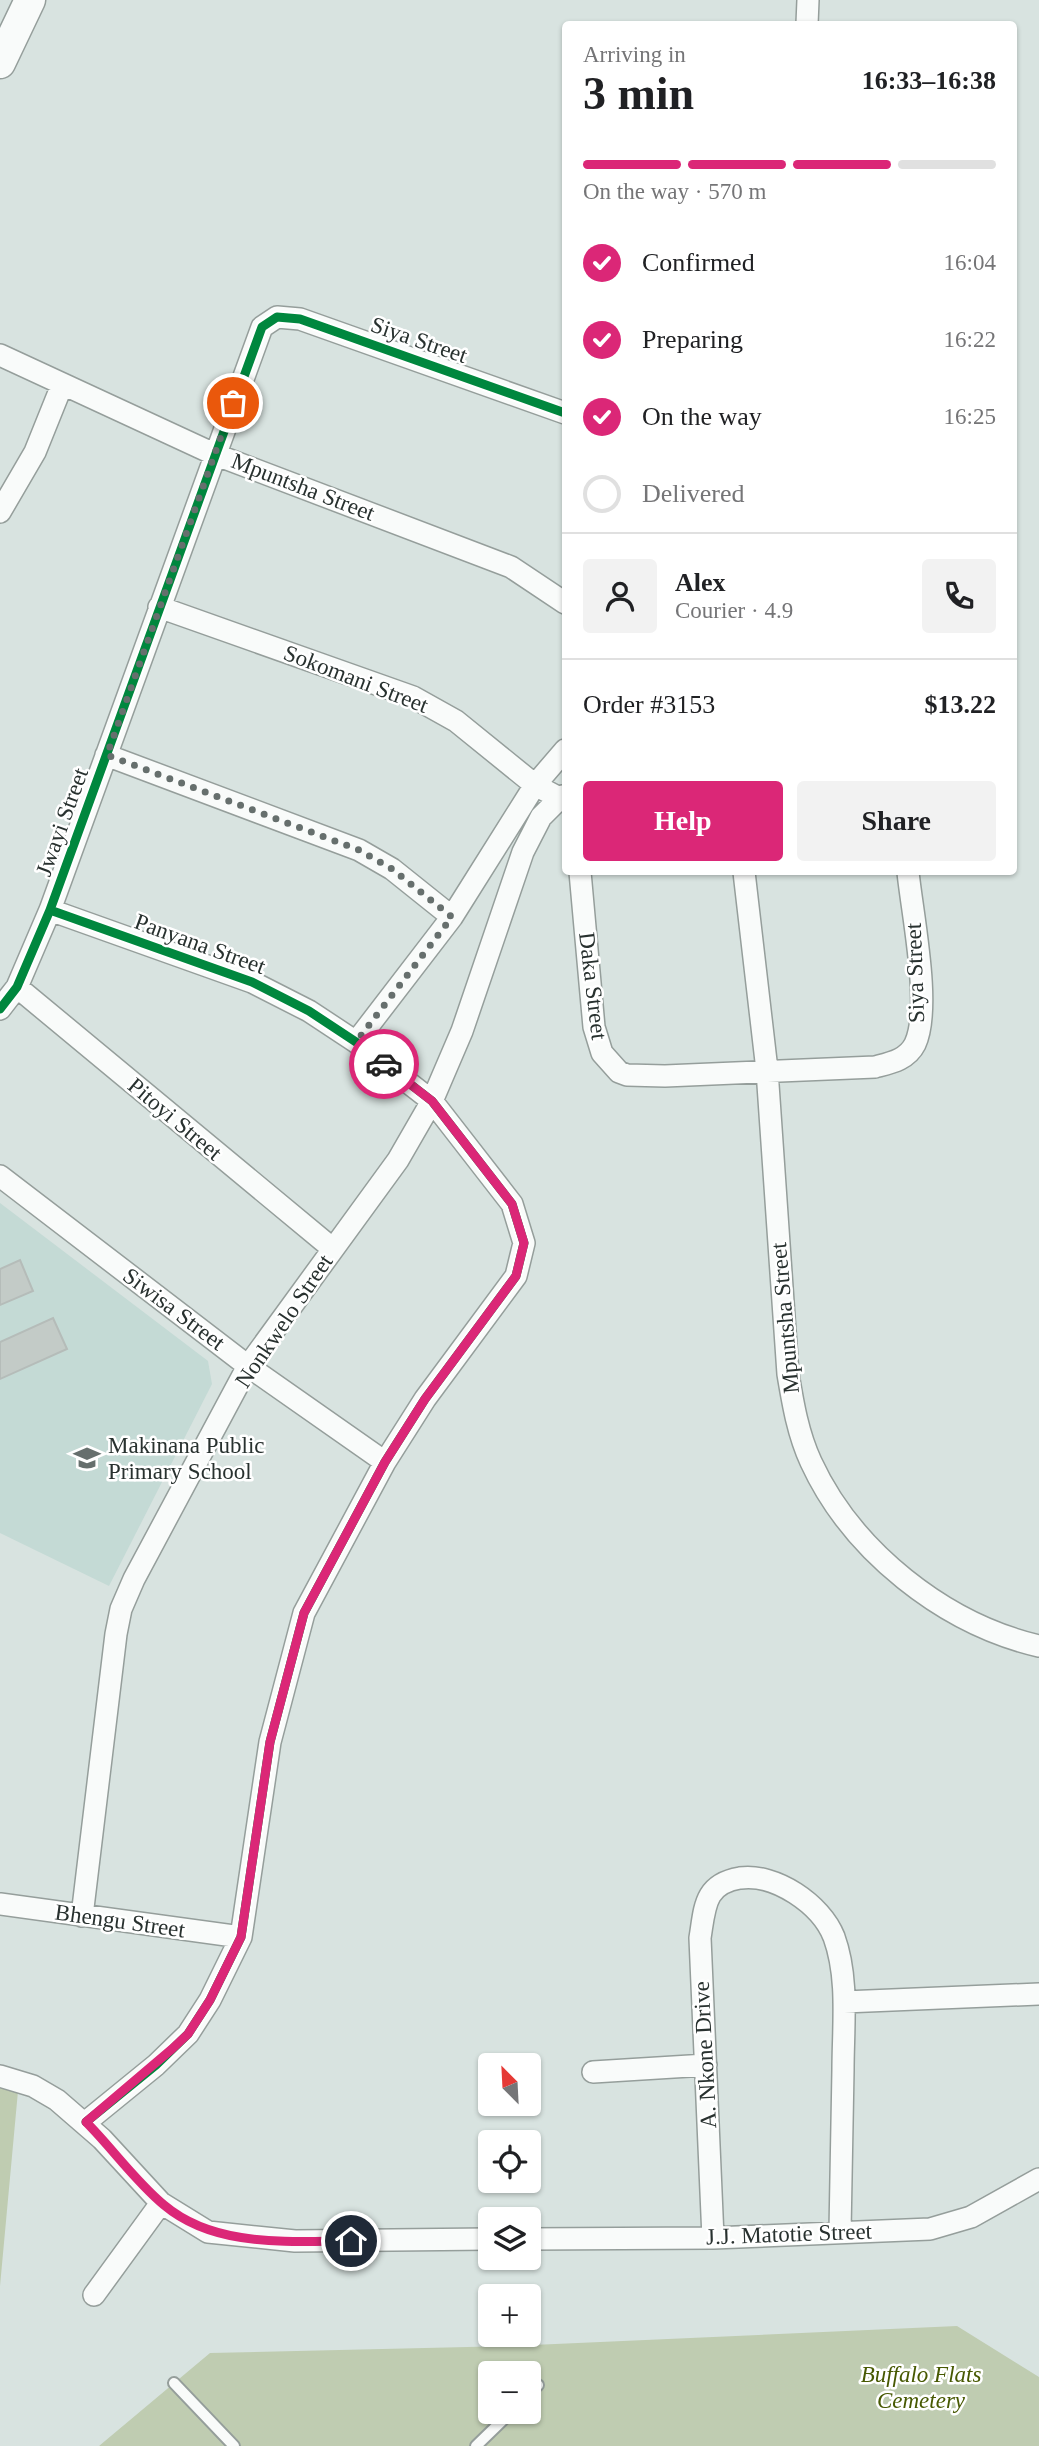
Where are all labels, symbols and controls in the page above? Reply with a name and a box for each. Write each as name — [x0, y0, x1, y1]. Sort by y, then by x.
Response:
text: Arriving in — [583, 42, 686, 67]
text: 16:33–16:38 — [862, 66, 996, 95]
text: 3 min — [583, 68, 694, 119]
text: On the way · 570 m — [583, 179, 766, 204]
icon: check — [583, 244, 621, 282]
text: Confirmed — [642, 248, 755, 277]
text: 16:04 — [944, 250, 996, 275]
street label: Siya Street — [368, 312, 471, 368]
icon: check — [583, 321, 621, 359]
text: Preparing — [642, 325, 743, 354]
text: 16:22 — [944, 327, 996, 352]
pin — [203, 373, 263, 433]
icon: bag — [214, 384, 252, 422]
icon: check — [583, 398, 621, 436]
text: On the way — [642, 402, 762, 431]
text: 16:25 — [944, 404, 996, 429]
street label: Mpuntsha Street — [228, 448, 379, 526]
text: Delivered — [642, 479, 745, 508]
button: person — [583, 559, 657, 633]
button: phone — [922, 559, 996, 633]
text: Alex — [675, 568, 726, 597]
text: Courier · 4.9 — [675, 598, 793, 623]
street label: Sokomani Street — [280, 640, 432, 718]
text: Order #3153 — [583, 690, 715, 719]
text: $13.22 — [925, 690, 996, 719]
street label: Jwayi Street — [31, 764, 93, 879]
button: Help — [583, 781, 783, 861]
button: Share — [797, 781, 996, 861]
street label: Panyana Street — [131, 909, 269, 979]
street label: Siya Street — [901, 922, 929, 1024]
street label: Daka Street — [574, 931, 612, 1042]
courier — [349, 1029, 419, 1099]
icon: car — [365, 1045, 403, 1083]
street label: Pitoyi Street — [123, 1073, 227, 1166]
street label: Mpuntsha Street — [766, 1241, 804, 1395]
street label: Nonkwelo Street — [230, 1249, 338, 1392]
street label: Siwisa Street — [118, 1263, 230, 1356]
place label: Makinana Public Primary School — [108, 1433, 265, 1484]
school or university icon: Makinana Public Primary School — [72, 1443, 102, 1473]
street label: Bhengu Street — [53, 1900, 187, 1943]
street label: A. Nkone Drive — [689, 1981, 721, 2129]
north arrow — [478, 2053, 541, 2116]
map controls — [478, 2053, 541, 2424]
button: locate — [478, 2130, 541, 2193]
button: layers — [478, 2207, 541, 2270]
pin — [321, 2211, 381, 2271]
street label: J.J. Matotie Street — [706, 2219, 873, 2249]
icon: home — [332, 2222, 370, 2260]
button: + — [478, 2284, 541, 2347]
button: − — [478, 2361, 541, 2424]
park label: Buffalo Flats Cemetery — [861, 2362, 981, 2413]

